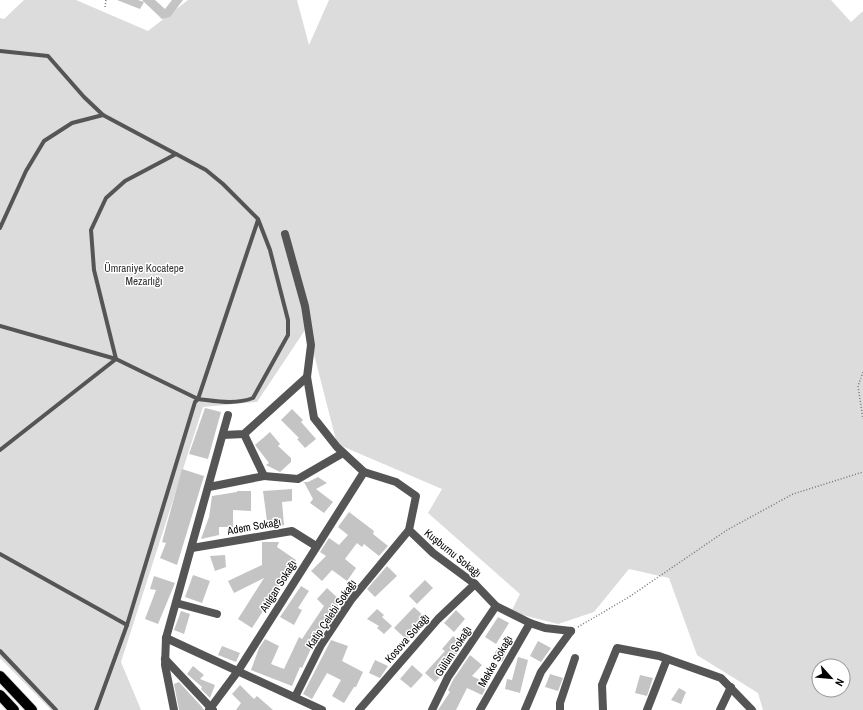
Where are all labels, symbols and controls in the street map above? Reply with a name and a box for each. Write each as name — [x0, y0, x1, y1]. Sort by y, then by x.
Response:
park label: Ümraniye Kocatepe Mezarlığı — [104, 261, 184, 288]
street label: Adem Sokağı — [225, 514, 282, 538]
street label: Kuşburnu Sokağı — [422, 526, 484, 580]
street label: Atılgan Sokağı — [256, 557, 299, 615]
street label: Katip Çelebi Sokağı — [303, 577, 359, 651]
street label: Kosova Sokağı — [382, 611, 432, 665]
street label: Gülüm Sokağı — [432, 623, 474, 679]
street label: Mekke Sokağı — [475, 633, 515, 689]
north arrow — [811, 658, 851, 698]
text: N — [832, 676, 848, 689]

